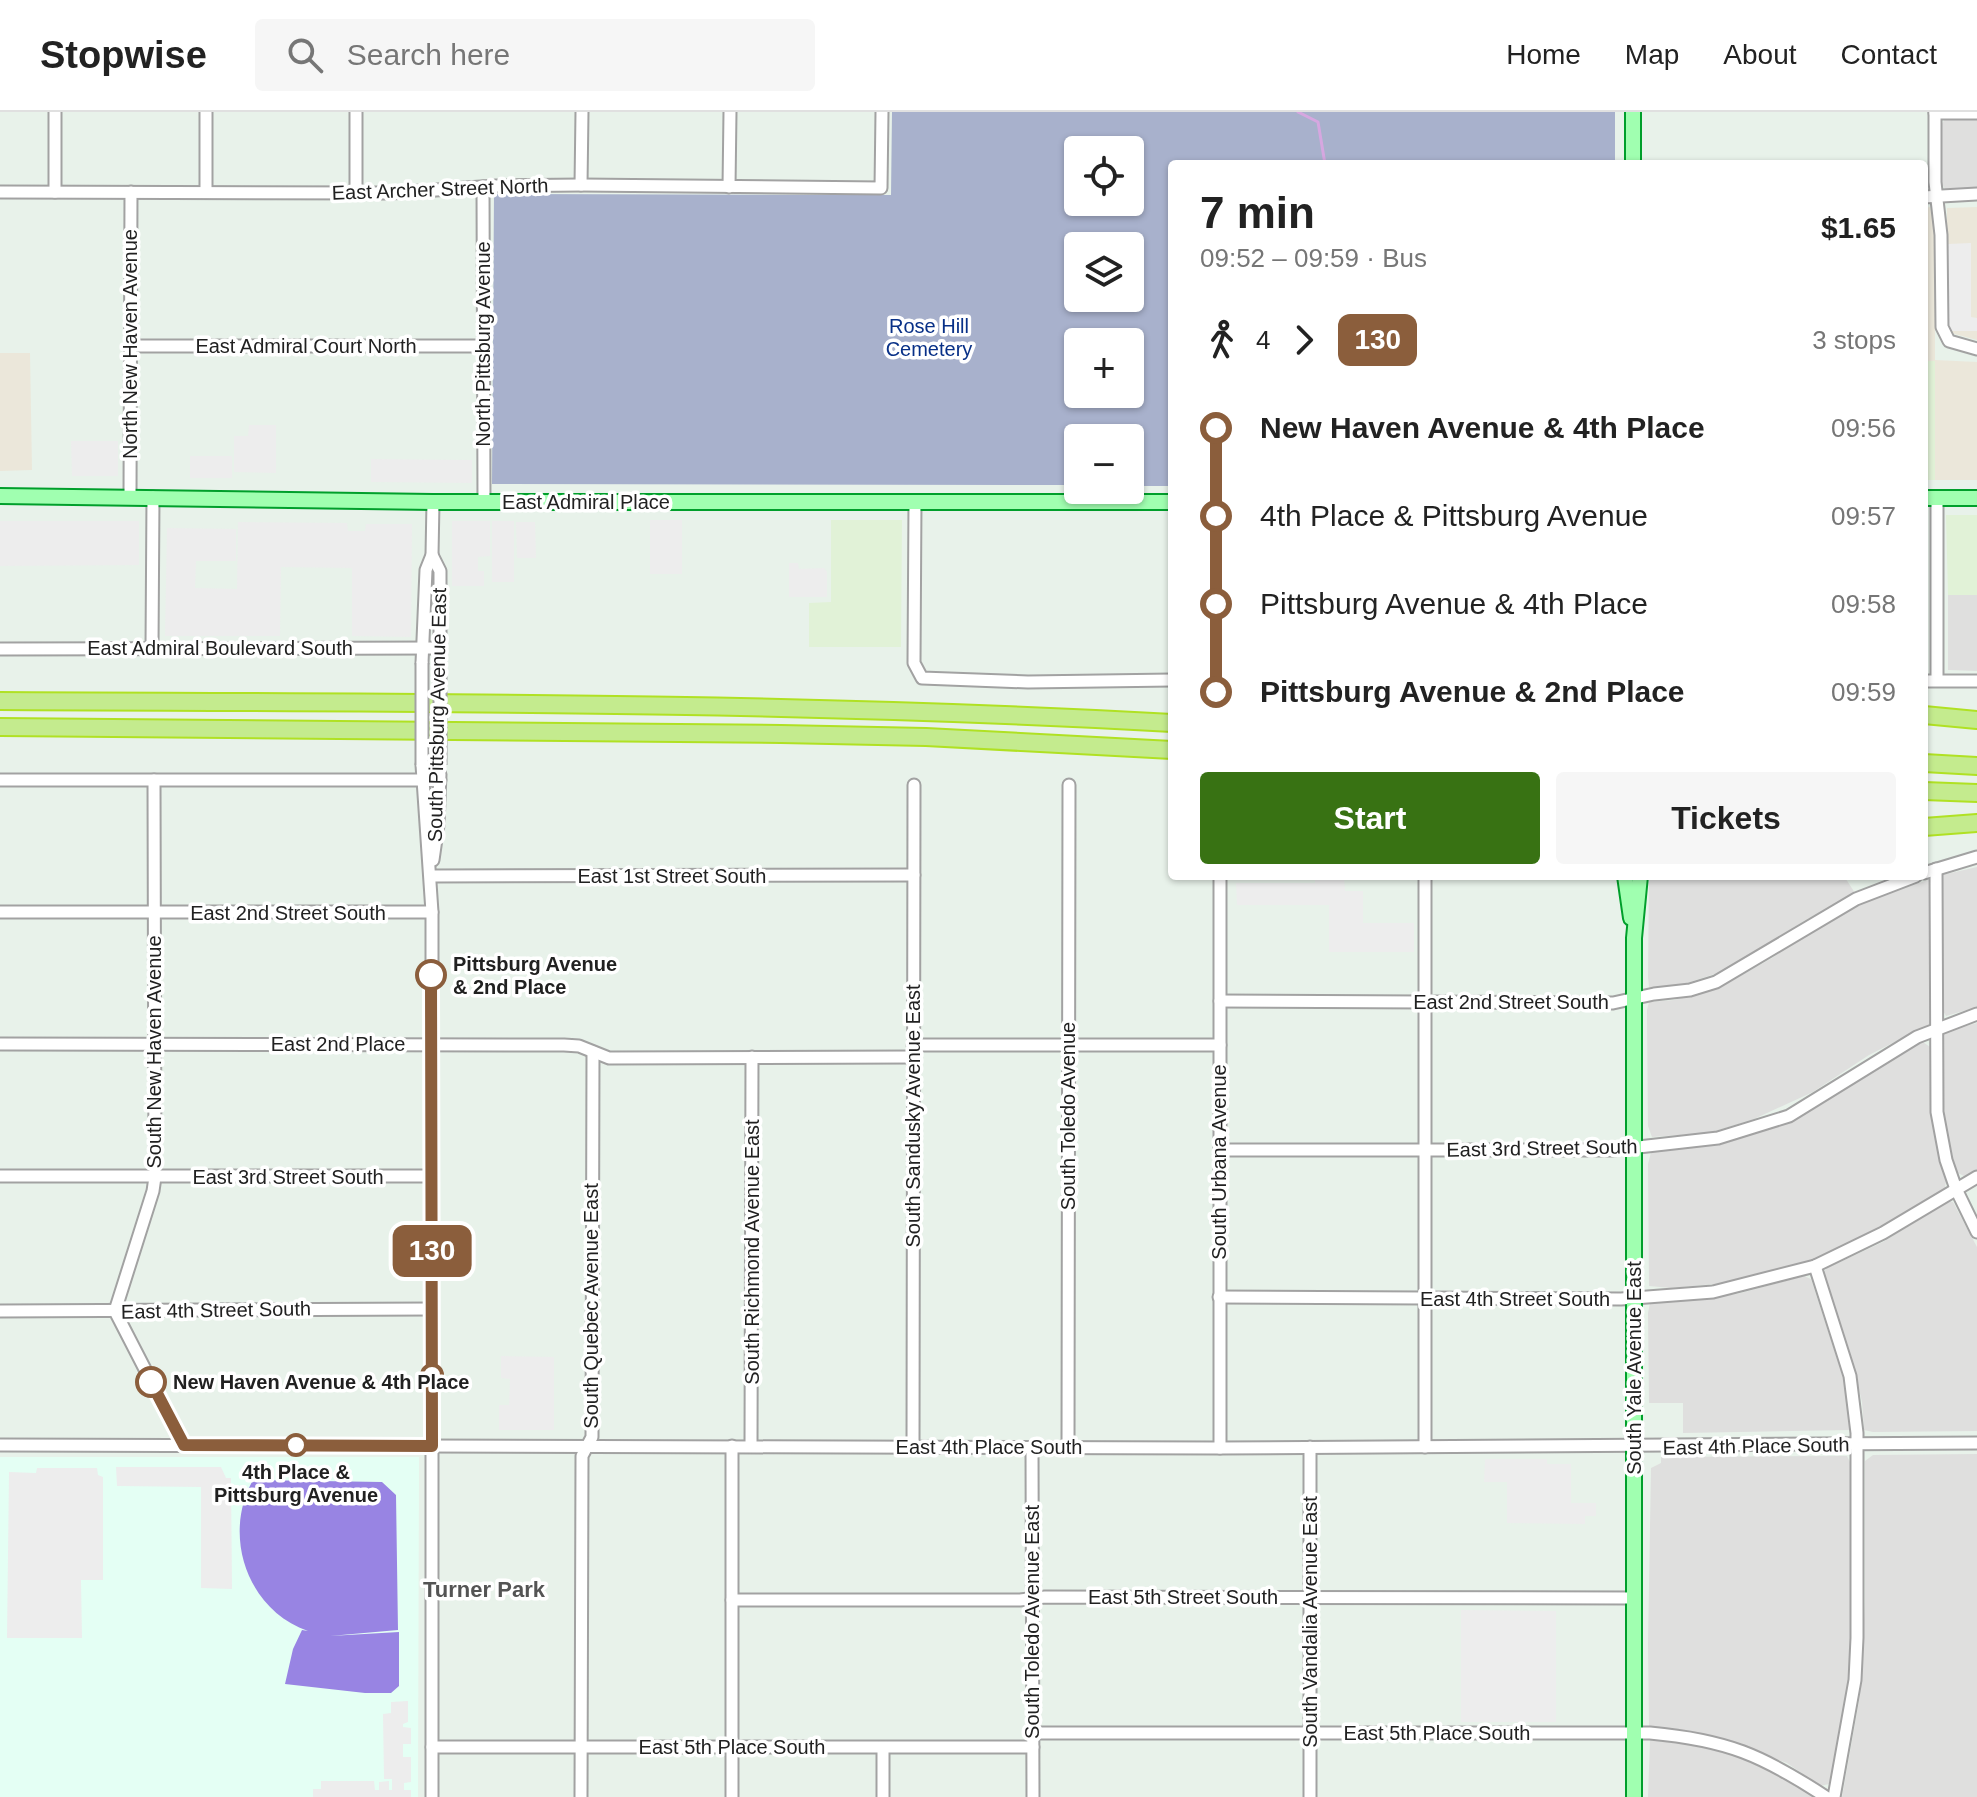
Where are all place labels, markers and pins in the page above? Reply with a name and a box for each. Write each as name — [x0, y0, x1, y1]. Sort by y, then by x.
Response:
place label: Pittsburg Avenue & 2nd Place — [453, 953, 617, 998]
marker: Pittsburg Avenue & 2nd Place — [416, 960, 446, 990]
unlabelled marker — [421, 1364, 443, 1386]
marker: New Haven Avenue & 4th Place — [136, 1367, 166, 1397]
place label: New Haven Avenue & 4th Place — [173, 1371, 469, 1393]
marker: 4th Place & Pittsburg Avenue — [285, 1434, 307, 1456]
place label: 4th Place & Pittsburg Avenue — [214, 1461, 378, 1506]

